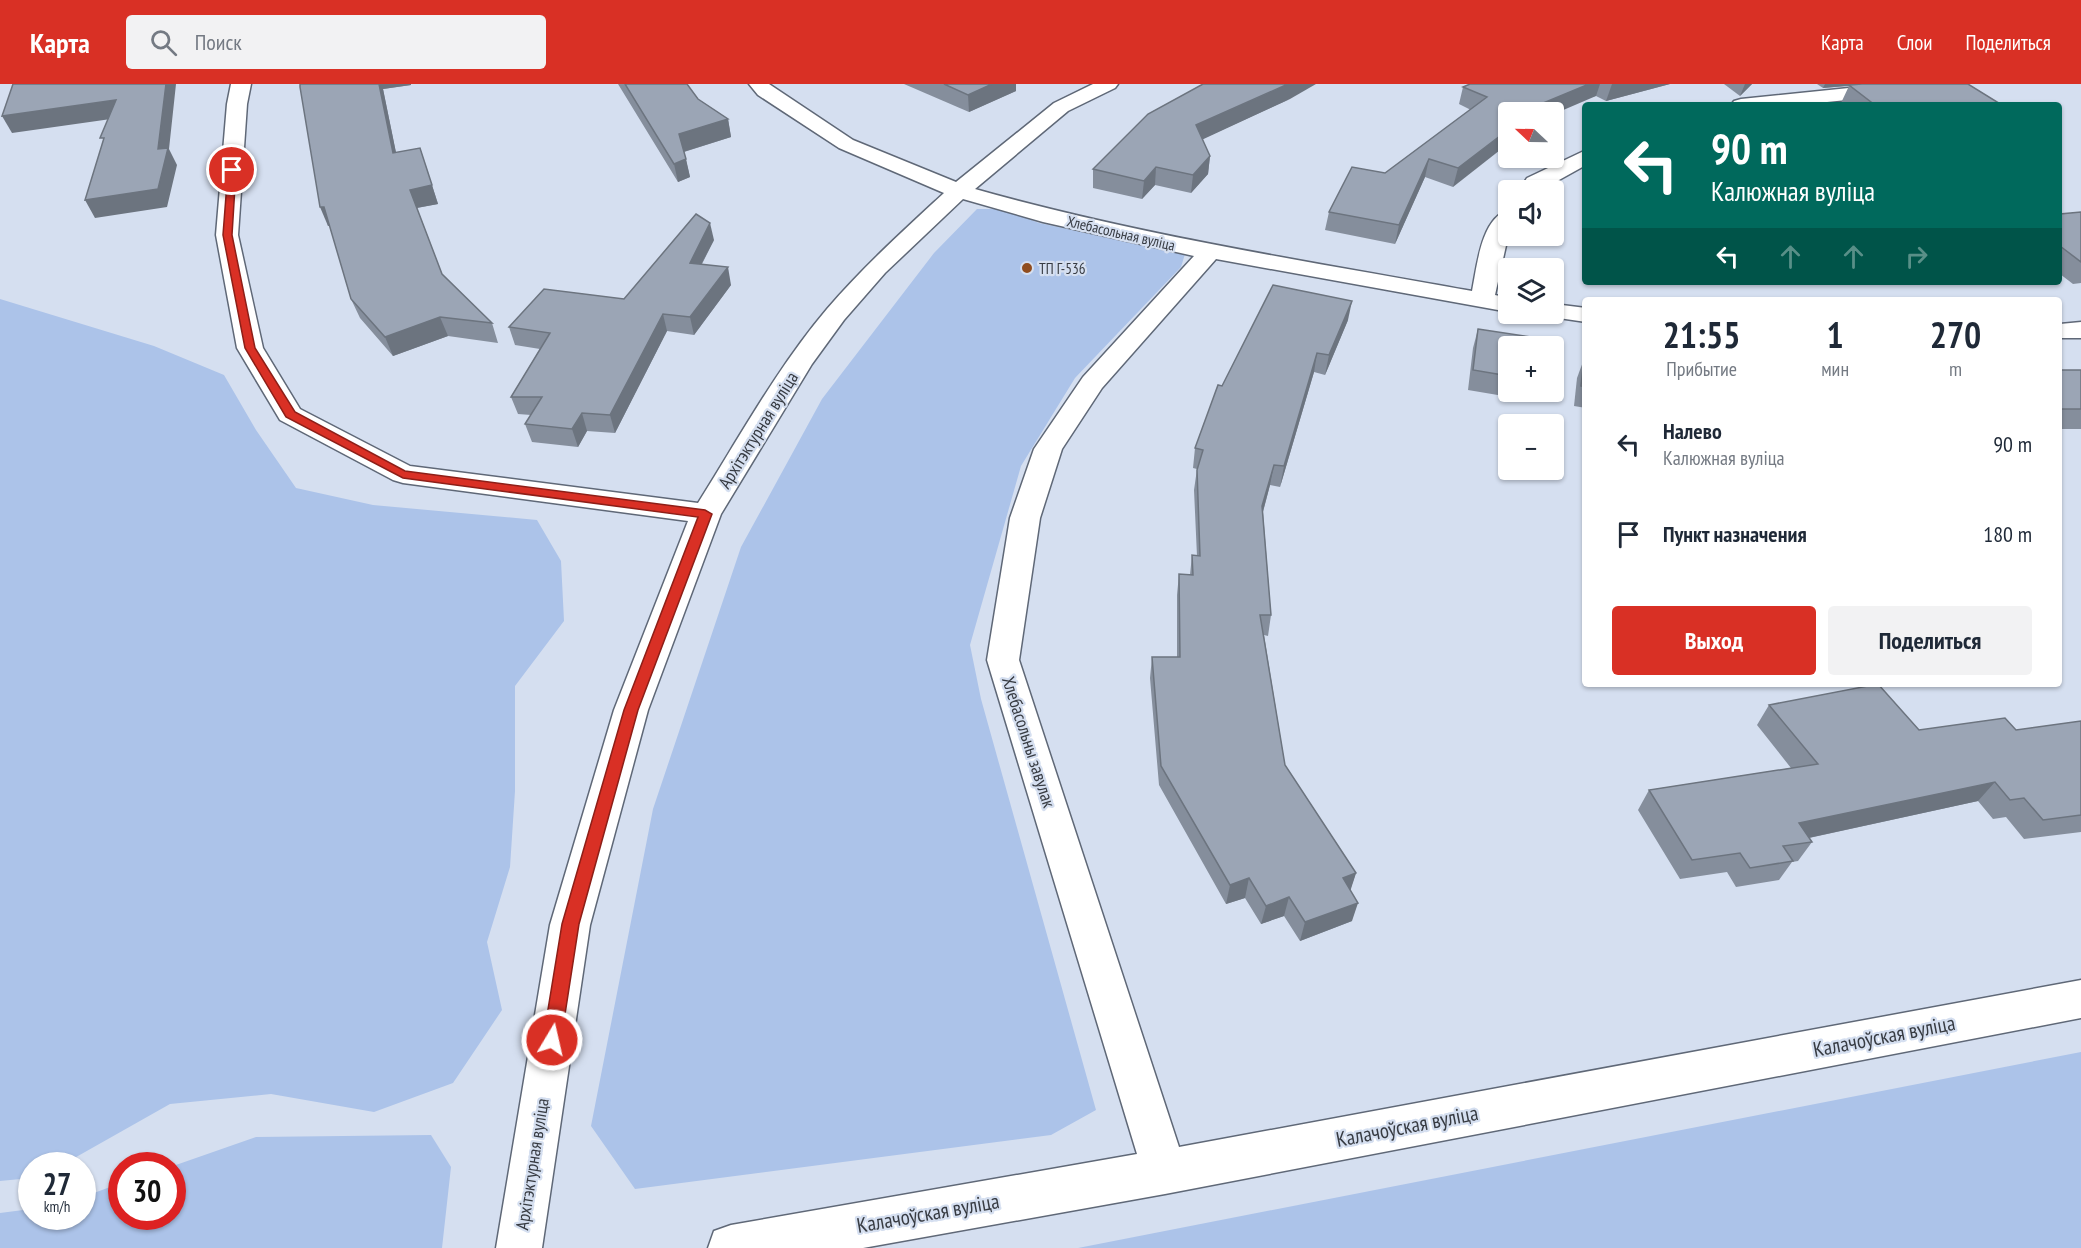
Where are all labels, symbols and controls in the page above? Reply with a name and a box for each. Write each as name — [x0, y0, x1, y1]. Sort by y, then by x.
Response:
search box — [126, 15, 546, 69]
text: Карта — [30, 24, 90, 61]
icon: search — [147, 26, 180, 59]
text: Поиск — [195, 28, 242, 56]
text: Карта — [1821, 29, 1864, 56]
text: Слои — [1897, 29, 1932, 56]
text: Поделиться — [1965, 29, 2051, 56]
north arrow — [1498, 102, 1564, 168]
map controls — [1498, 102, 1564, 480]
text: 90 m — [1711, 121, 1788, 176]
icon: left — [1612, 126, 1690, 204]
pin — [206, 144, 257, 195]
icon: arrive — [215, 153, 248, 186]
text: Калюжная вуліца — [1711, 174, 1875, 208]
button: sound — [1498, 180, 1564, 246]
street label: Хлебасольная вуліца — [1065, 211, 1177, 255]
icon: left — [1711, 240, 1744, 273]
icon: ahead — [1774, 240, 1807, 273]
icon: ahead — [1837, 240, 1870, 273]
icon: right — [1900, 240, 1933, 273]
button: layers — [1498, 258, 1564, 324]
place label: ТП Г-536 — [1039, 259, 1086, 278]
marker: ТП Г-536 — [1020, 261, 1034, 275]
text: 21:55 — [1663, 311, 1741, 358]
text: 1 — [1827, 311, 1844, 358]
text: 270 — [1930, 311, 1981, 358]
button: + — [1498, 336, 1564, 402]
text: Прибытие — [1666, 356, 1737, 382]
text: мин — [1821, 356, 1849, 382]
text: m — [1949, 356, 1962, 382]
street label: Архітэктурная вуліца — [713, 367, 803, 493]
button: − — [1498, 414, 1564, 480]
text: Налево — [1663, 417, 1722, 445]
icon: left — [1612, 428, 1645, 461]
text: 90 m — [1993, 430, 2032, 458]
text: Калюжная вуліца — [1663, 445, 1785, 471]
icon: arrive — [1612, 518, 1645, 551]
text: Пункт назначения — [1663, 520, 1807, 548]
text: 180 m — [1983, 520, 2032, 548]
button: Выход — [1612, 606, 1816, 675]
button: Поделиться — [1828, 606, 2032, 675]
street label: Хлебасольны завулак — [997, 674, 1061, 811]
position arrow — [520, 1008, 584, 1072]
street label: Калачоўская вуліца — [1811, 1009, 1957, 1063]
street label: Архітэктурная вуліца — [510, 1096, 554, 1232]
street label: Калачоўская вуліца — [1334, 1099, 1480, 1153]
speed limit sign: 30 — [108, 1152, 186, 1230]
text: 27 — [43, 1164, 71, 1203]
street label: Калачоўская вуліца — [855, 1187, 1001, 1239]
text: km/h — [44, 1197, 70, 1216]

